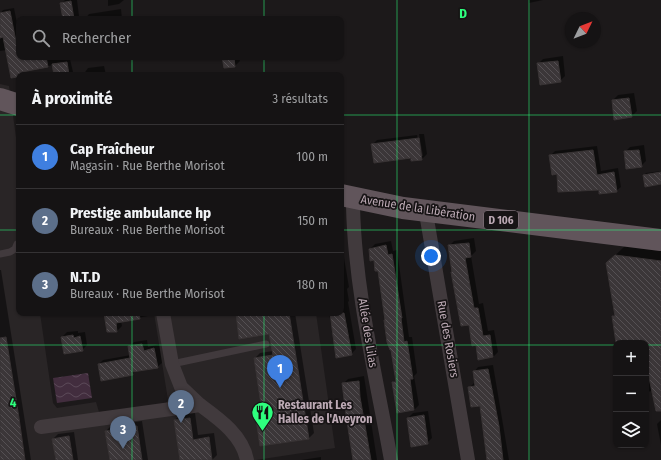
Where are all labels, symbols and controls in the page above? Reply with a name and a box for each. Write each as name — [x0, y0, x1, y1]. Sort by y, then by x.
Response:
text: D — [459, 6, 467, 21]
north arrow — [565, 12, 601, 48]
search box — [16, 16, 344, 60]
icon: search — [30, 27, 52, 49]
text: Rechercher — [62, 29, 131, 47]
text: À proximité — [32, 88, 113, 109]
text: 3 résultats — [272, 91, 328, 106]
text: Cap Fraîcheur — [70, 140, 154, 158]
text: 1 — [42, 149, 48, 164]
text: 100 m — [296, 149, 328, 164]
text: Magasin · Rue Berthe Morisot — [70, 158, 225, 173]
street label: Avenue de la Libération — [360, 192, 476, 224]
text: Prestige ambulance hp — [70, 204, 211, 222]
road number: D 106 — [484, 211, 518, 229]
text: 2 — [42, 213, 48, 228]
text: 150 m — [297, 213, 328, 228]
text: Bureaux · Rue Berthe Morisot — [70, 222, 225, 237]
your location — [421, 246, 441, 266]
text: N.T.D — [70, 268, 100, 286]
text: 3 — [42, 277, 48, 292]
text: 180 m — [297, 277, 328, 292]
text: Bureaux · Rue Berthe Morisot — [70, 286, 225, 301]
street label: Allée des Lilas — [356, 297, 380, 369]
street label: Rue des Rosiers — [434, 299, 462, 379]
map controls — [613, 340, 649, 448]
button: + — [613, 340, 649, 376]
pin: 1 — [267, 355, 293, 388]
button: − — [613, 376, 649, 412]
pin: 2 — [168, 390, 194, 423]
text: 4 — [10, 395, 17, 410]
place label: Restaurant Les Halles de l'Aveyron — [278, 398, 372, 426]
restaurant icon: Restaurant Les Halles de l'Aveyron — [250, 399, 276, 432]
button: layers — [613, 412, 649, 448]
pin: 3 — [110, 416, 136, 449]

